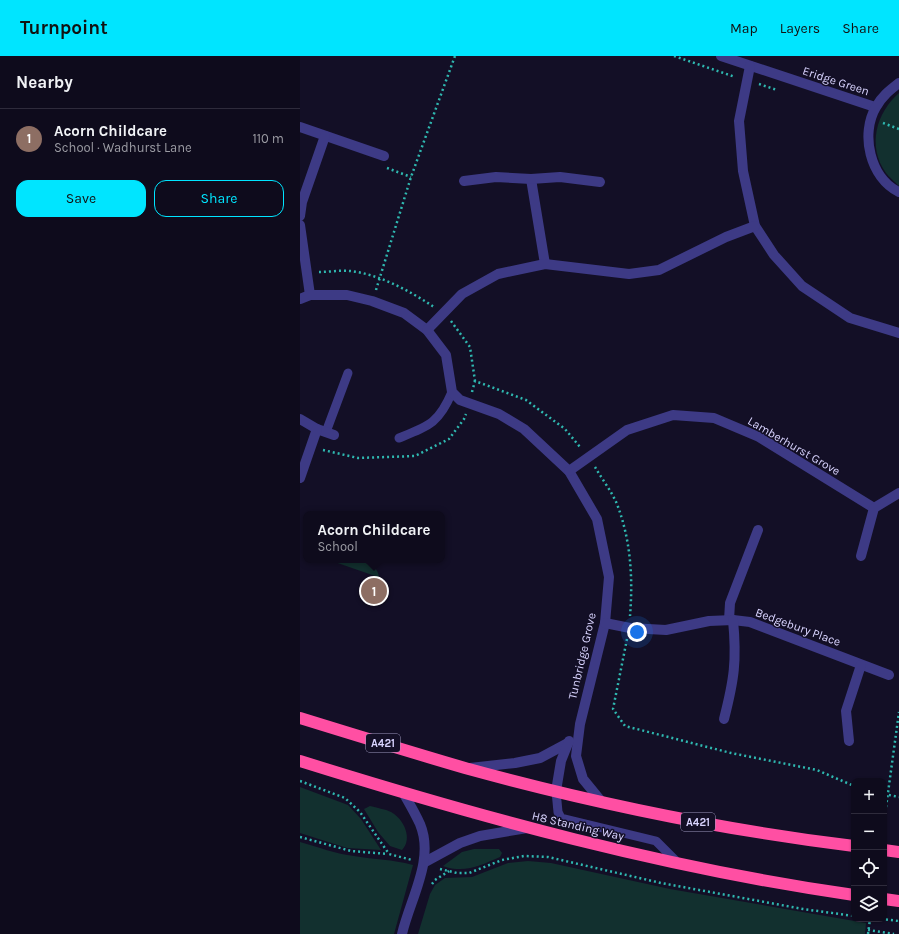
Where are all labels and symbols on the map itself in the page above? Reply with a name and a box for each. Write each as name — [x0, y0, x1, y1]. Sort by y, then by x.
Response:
street label: Eridge Green — [801, 64, 871, 98]
street label: Lamberhurst Grove — [745, 414, 843, 478]
pin: 1 — [361, 576, 387, 606]
street label: Bedgebury Place — [753, 605, 843, 649]
street label: Tunbridge Grove — [565, 611, 599, 701]
your location — [627, 622, 647, 642]
road number: A421 — [366, 734, 400, 752]
street label: H8 Standing Way — [531, 809, 626, 843]
road number: A421 — [681, 813, 715, 831]

